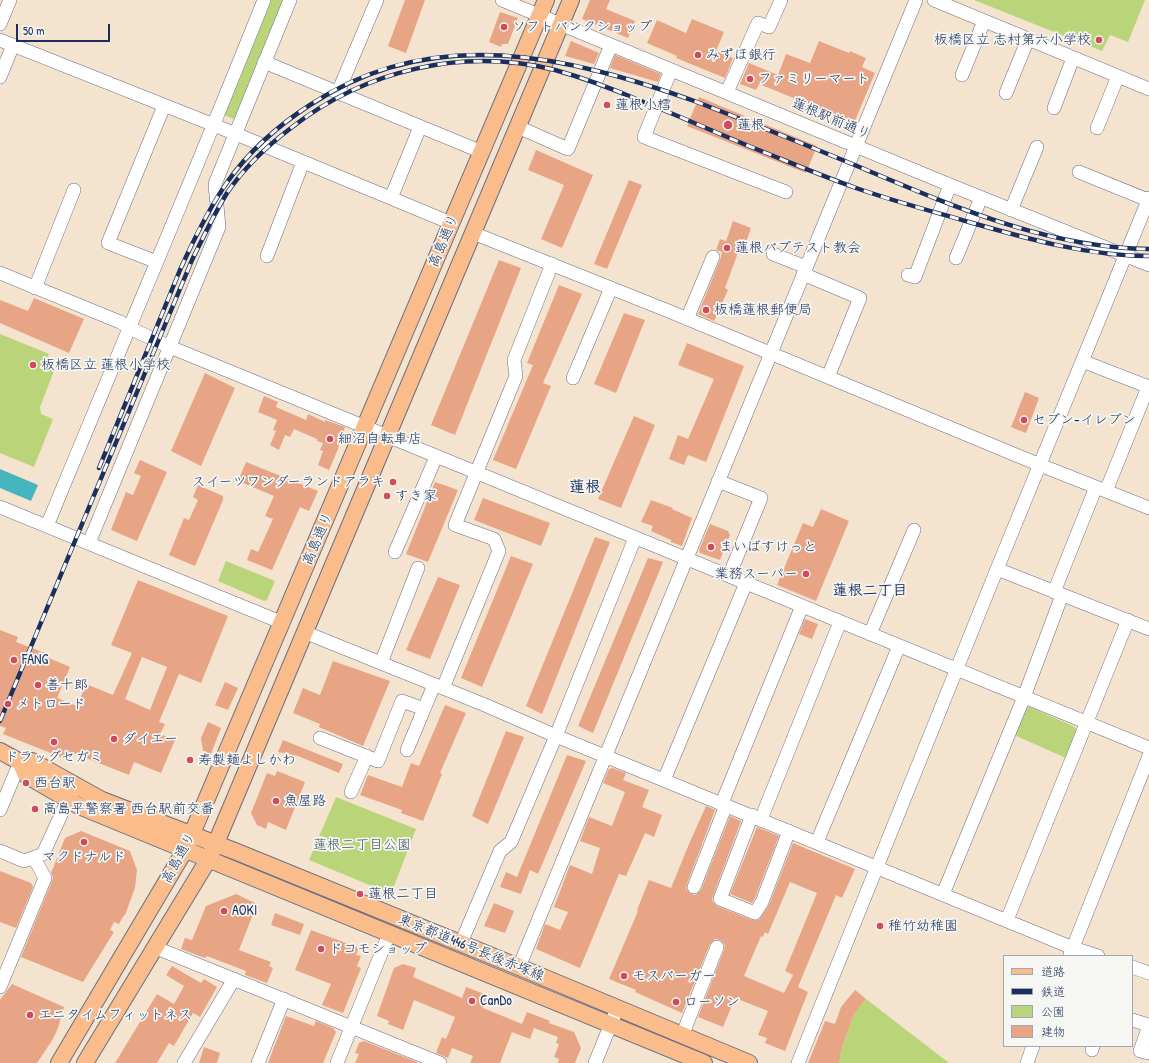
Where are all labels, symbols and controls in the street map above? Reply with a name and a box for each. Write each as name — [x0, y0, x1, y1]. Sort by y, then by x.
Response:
scale bar — [18, 16, 112, 42]
place label: ソフトバンクショップ — [512, 19, 652, 35]
text: 50 m — [23, 22, 44, 39]
marker: ソフトバンクショップ — [499, 22, 509, 32]
place label: 板橋区立 志村第六小学校 — [934, 32, 1091, 48]
marker: 板橋区立 志村第六小学校 — [1094, 35, 1104, 45]
place label: みずほ銀行 — [706, 47, 776, 63]
marker: みずほ銀行 — [693, 50, 703, 60]
place label: ファミリーマート — [758, 71, 870, 87]
marker: ファミリーマート — [745, 74, 755, 84]
street label: 蓮根駅前通り — [789, 95, 873, 143]
place label: 蓮根小樰 — [615, 97, 671, 113]
marker: 蓮根小樰 — [602, 100, 612, 110]
place label: 蓮根 — [737, 117, 765, 133]
marker: 蓮根 — [722, 119, 734, 131]
street label: 高島通り — [425, 212, 463, 270]
place label: 蓮根バプテスト教会 — [735, 240, 861, 256]
marker: 蓮根バプテスト教会 — [722, 243, 732, 253]
place label: 板橋蓮根郵便局 — [714, 302, 812, 318]
marker: 板橋蓮根郵便局 — [701, 305, 711, 315]
place label: 板橋区立 蓮根小学校 — [41, 357, 170, 373]
marker: 板橋区立 蓮根小学校 — [28, 360, 38, 370]
place label: セブン-イレブン — [1032, 412, 1136, 428]
marker: セブン-イレブン — [1019, 415, 1029, 425]
place label: 細沼自転車店 — [338, 431, 422, 447]
marker: 細沼自転車店 — [325, 434, 335, 444]
place label: スイーツワンダーランドアラキ — [192, 474, 385, 490]
marker: スイーツワンダーランドアラキ — [388, 477, 398, 487]
district label: 蓮根 — [569, 478, 601, 498]
place label: すき家 — [395, 488, 437, 504]
marker: すき家 — [382, 491, 392, 501]
street label: 高島通り — [299, 510, 337, 568]
place label: まいばすけっと — [719, 539, 817, 555]
marker: まいばすけっと — [706, 542, 716, 552]
place label: 業務スーパー — [715, 566, 798, 582]
marker: 業務スーパー — [801, 569, 811, 579]
district label: 蓮根二丁目 — [833, 582, 907, 600]
place label: FANG — [22, 652, 48, 668]
marker: FANG — [9, 655, 19, 665]
place label: 善十郎 — [46, 677, 88, 693]
marker: 善十郎 — [33, 680, 43, 690]
place label: メトロード — [16, 696, 86, 712]
marker: メトロード — [3, 699, 13, 709]
place label: ダイエー — [122, 731, 178, 747]
marker: ダイエー — [109, 734, 119, 744]
marker: ドラッグセガミ — [49, 737, 59, 747]
place label: ドラッグセガミ — [5, 749, 103, 765]
place label: 寿製麺よしかわ — [198, 752, 296, 768]
marker: 寿製麺よしかわ — [185, 755, 195, 765]
place label: 西台駅 — [34, 775, 76, 791]
marker: 西台駅 — [21, 778, 31, 788]
place label: 魚屋路 — [284, 793, 326, 809]
marker: 魚屋路 — [271, 796, 281, 806]
place label: 高島平警察署 西台駅前交番 — [43, 801, 214, 817]
marker: 高島平警察署 西台駅前交番 — [30, 804, 40, 814]
street label: 高島通り — [158, 829, 200, 887]
marker: マクドナルド — [79, 837, 89, 847]
park label: 蓮根二丁目公園 — [313, 837, 411, 853]
place label: マクドナルド — [42, 849, 126, 865]
place label: 蓮根二丁目 — [368, 886, 438, 902]
marker: 蓮根二丁目 — [355, 889, 365, 899]
place label: AOKI — [232, 903, 257, 919]
marker: AOKI — [219, 906, 229, 916]
street label: 東京都道446号長後赤塚線 — [395, 911, 547, 985]
place label: 稚竹幼稚園 — [888, 918, 958, 934]
marker: 稚竹幼稚園 — [875, 921, 885, 931]
place label: ドコモショップ — [329, 941, 427, 957]
marker: ドコモショップ — [316, 944, 326, 954]
legend — [1003, 955, 1133, 1047]
text: 道路 — [1041, 963, 1065, 980]
place label: モスバーガー — [632, 968, 716, 984]
marker: モスバーガー — [619, 971, 629, 981]
text: 鉄道 — [1041, 983, 1065, 1000]
place label: CanDo — [480, 993, 512, 1009]
place label: ローソン — [684, 994, 740, 1010]
marker: CanDo — [467, 996, 477, 1006]
marker: ローソン — [671, 997, 681, 1007]
text: 公園 — [1041, 1003, 1065, 1020]
place label: エニタイムフィットネス — [38, 1007, 192, 1023]
marker: エニタイムフィットネス — [25, 1010, 35, 1020]
text: 建物 — [1041, 1023, 1065, 1040]

